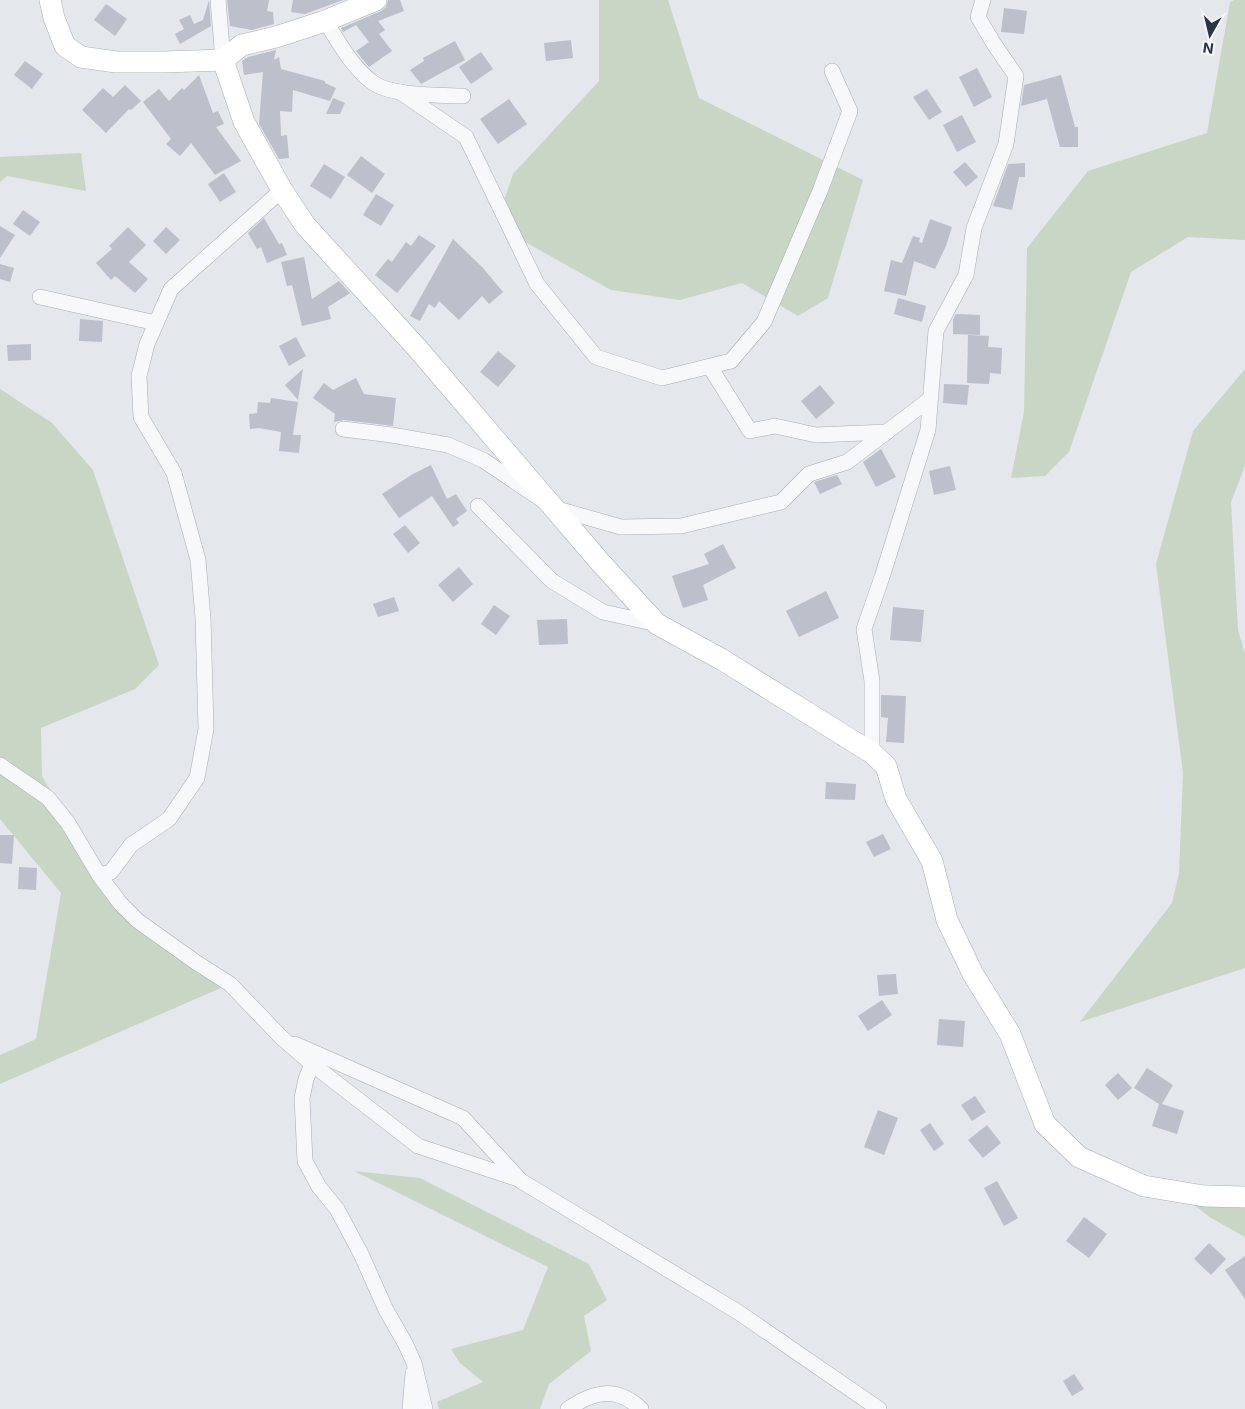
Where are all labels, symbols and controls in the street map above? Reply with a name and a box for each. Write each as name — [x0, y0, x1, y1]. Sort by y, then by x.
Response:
north arrow — [1185, 10, 1235, 60]
text: N — [1202, 39, 1215, 58]

